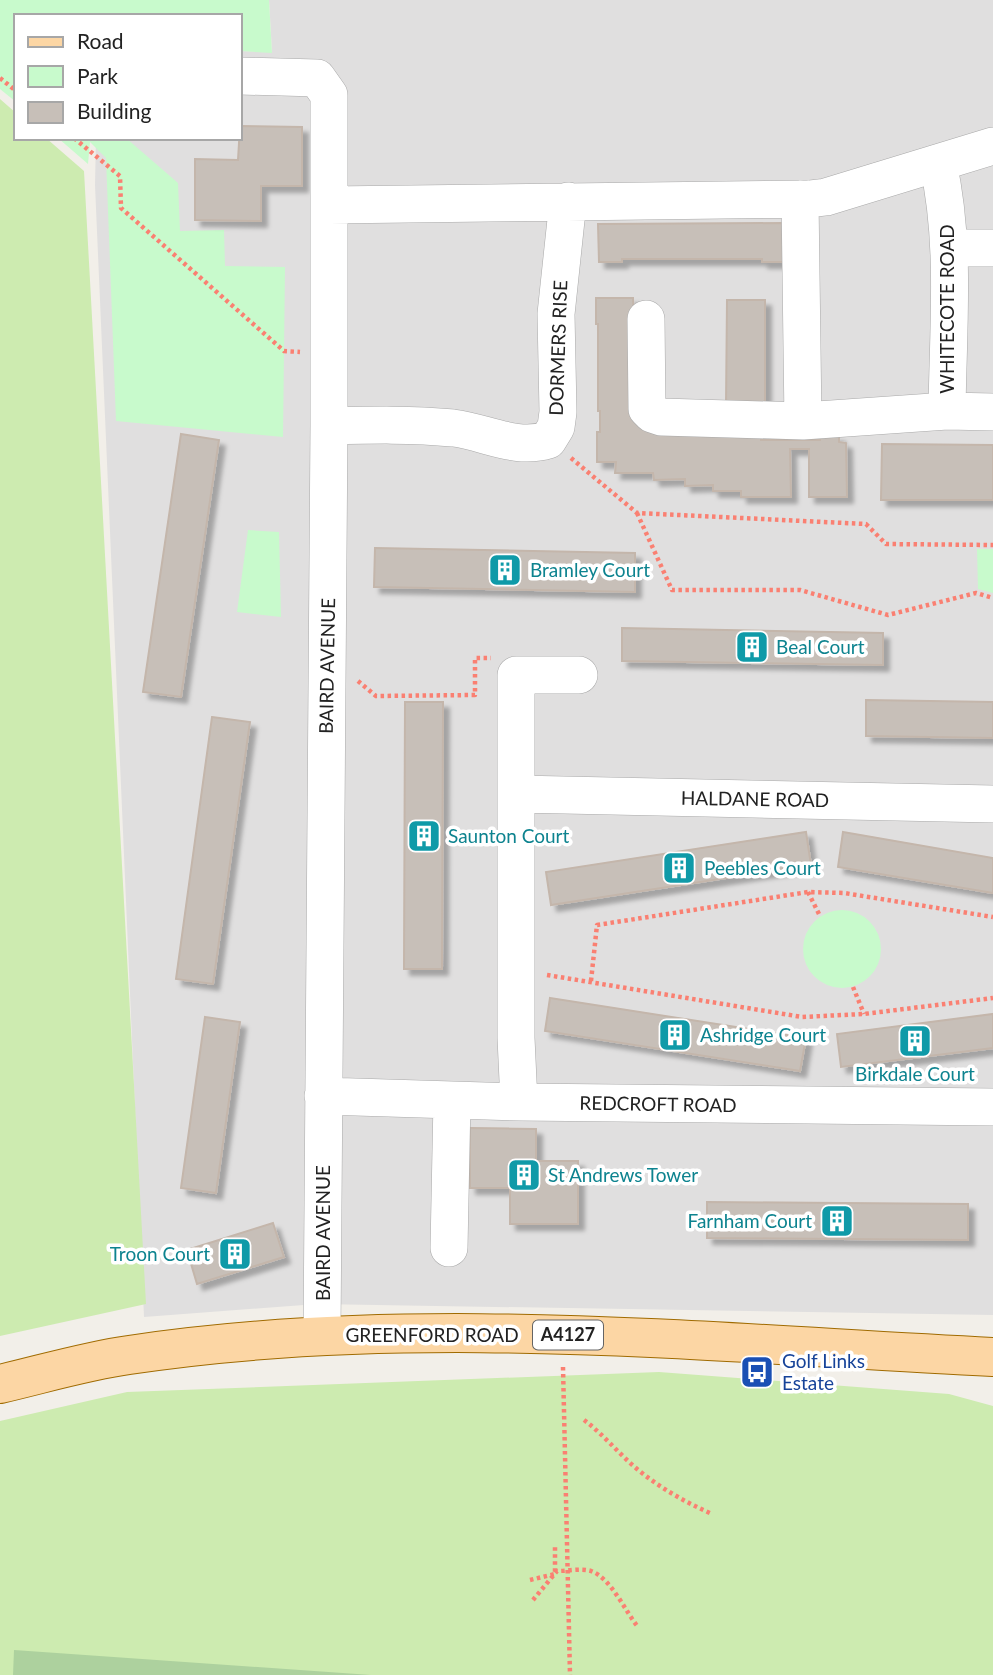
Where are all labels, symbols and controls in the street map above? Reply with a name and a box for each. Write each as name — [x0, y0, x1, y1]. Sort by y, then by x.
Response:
legend — [14, 14, 242, 140]
text: Road — [77, 28, 124, 53]
text: Park — [77, 63, 118, 88]
text: Building — [77, 98, 152, 123]
street label: WHITECOTE ROAD — [935, 224, 958, 394]
street label: DORMERS RISE — [544, 280, 571, 416]
building icon: Bramley Court — [486, 551, 524, 589]
place label: Bramley Court — [530, 558, 650, 581]
street label: BAIRD AVENUE — [314, 598, 339, 734]
building icon: Beal Court — [733, 628, 771, 666]
place label: Beal Court — [776, 635, 865, 658]
street label: HALDANE ROAD — [681, 786, 829, 811]
building icon: Saunton Court — [405, 817, 443, 855]
place label: Saunton Court — [448, 824, 569, 847]
building icon: Peebles Court — [660, 849, 698, 887]
place label: Peebles Court — [704, 856, 821, 879]
building icon: Ashridge Court — [656, 1016, 694, 1054]
building icon: Birkdale Court — [896, 1022, 934, 1060]
place label: Ashridge Court — [700, 1023, 826, 1046]
place label: Birkdale Court — [855, 1062, 975, 1085]
street label: REDCROFT ROAD — [579, 1091, 737, 1116]
building icon: St Andrews Tower — [505, 1156, 543, 1194]
place label: St Andrews Tower — [548, 1163, 698, 1186]
street label: BAIRD AVENUE — [311, 1165, 334, 1301]
building icon: Farnham Court — [818, 1202, 856, 1240]
place label: Farnham Court — [688, 1209, 812, 1232]
building icon: Troon Court — [216, 1235, 254, 1273]
place label: Troon Court — [110, 1242, 210, 1265]
road number: A4127 — [533, 1320, 603, 1350]
street label: GREENFORD ROAD — [345, 1323, 519, 1346]
place label: Golf Links Estate — [782, 1349, 865, 1394]
bus stop icon: Golf Links Estate — [738, 1353, 776, 1391]

